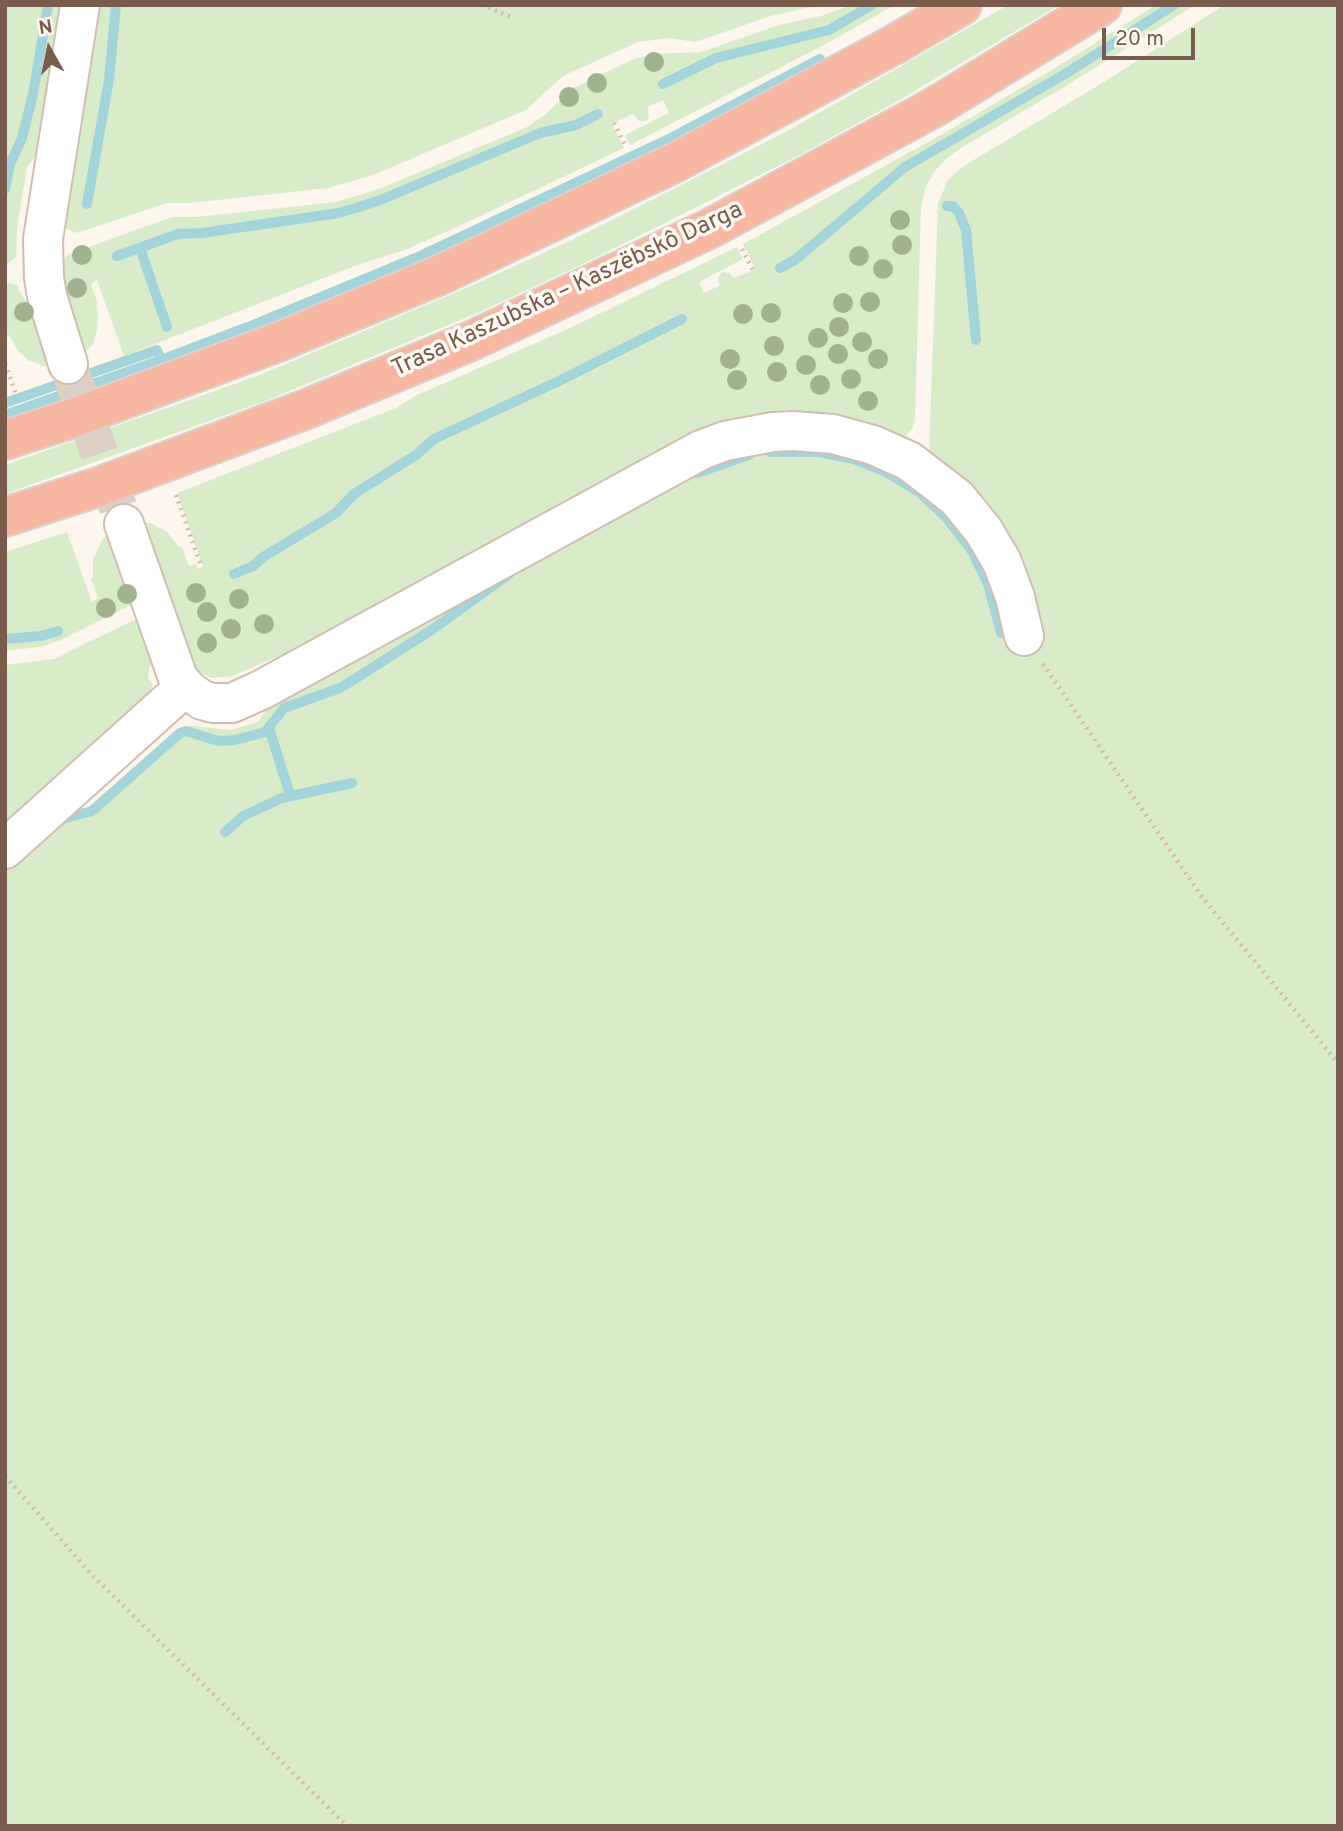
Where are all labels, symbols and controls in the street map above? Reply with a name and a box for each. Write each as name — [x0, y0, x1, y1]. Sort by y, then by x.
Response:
north arrow — [14, 14, 84, 84]
scale bar — [1105, 14, 1198, 58]
text: N — [37, 15, 54, 41]
text: 20 m — [1115, 26, 1164, 53]
street label: Trasa Kaszubska – Kaszëbskô Darga — [388, 197, 748, 385]

